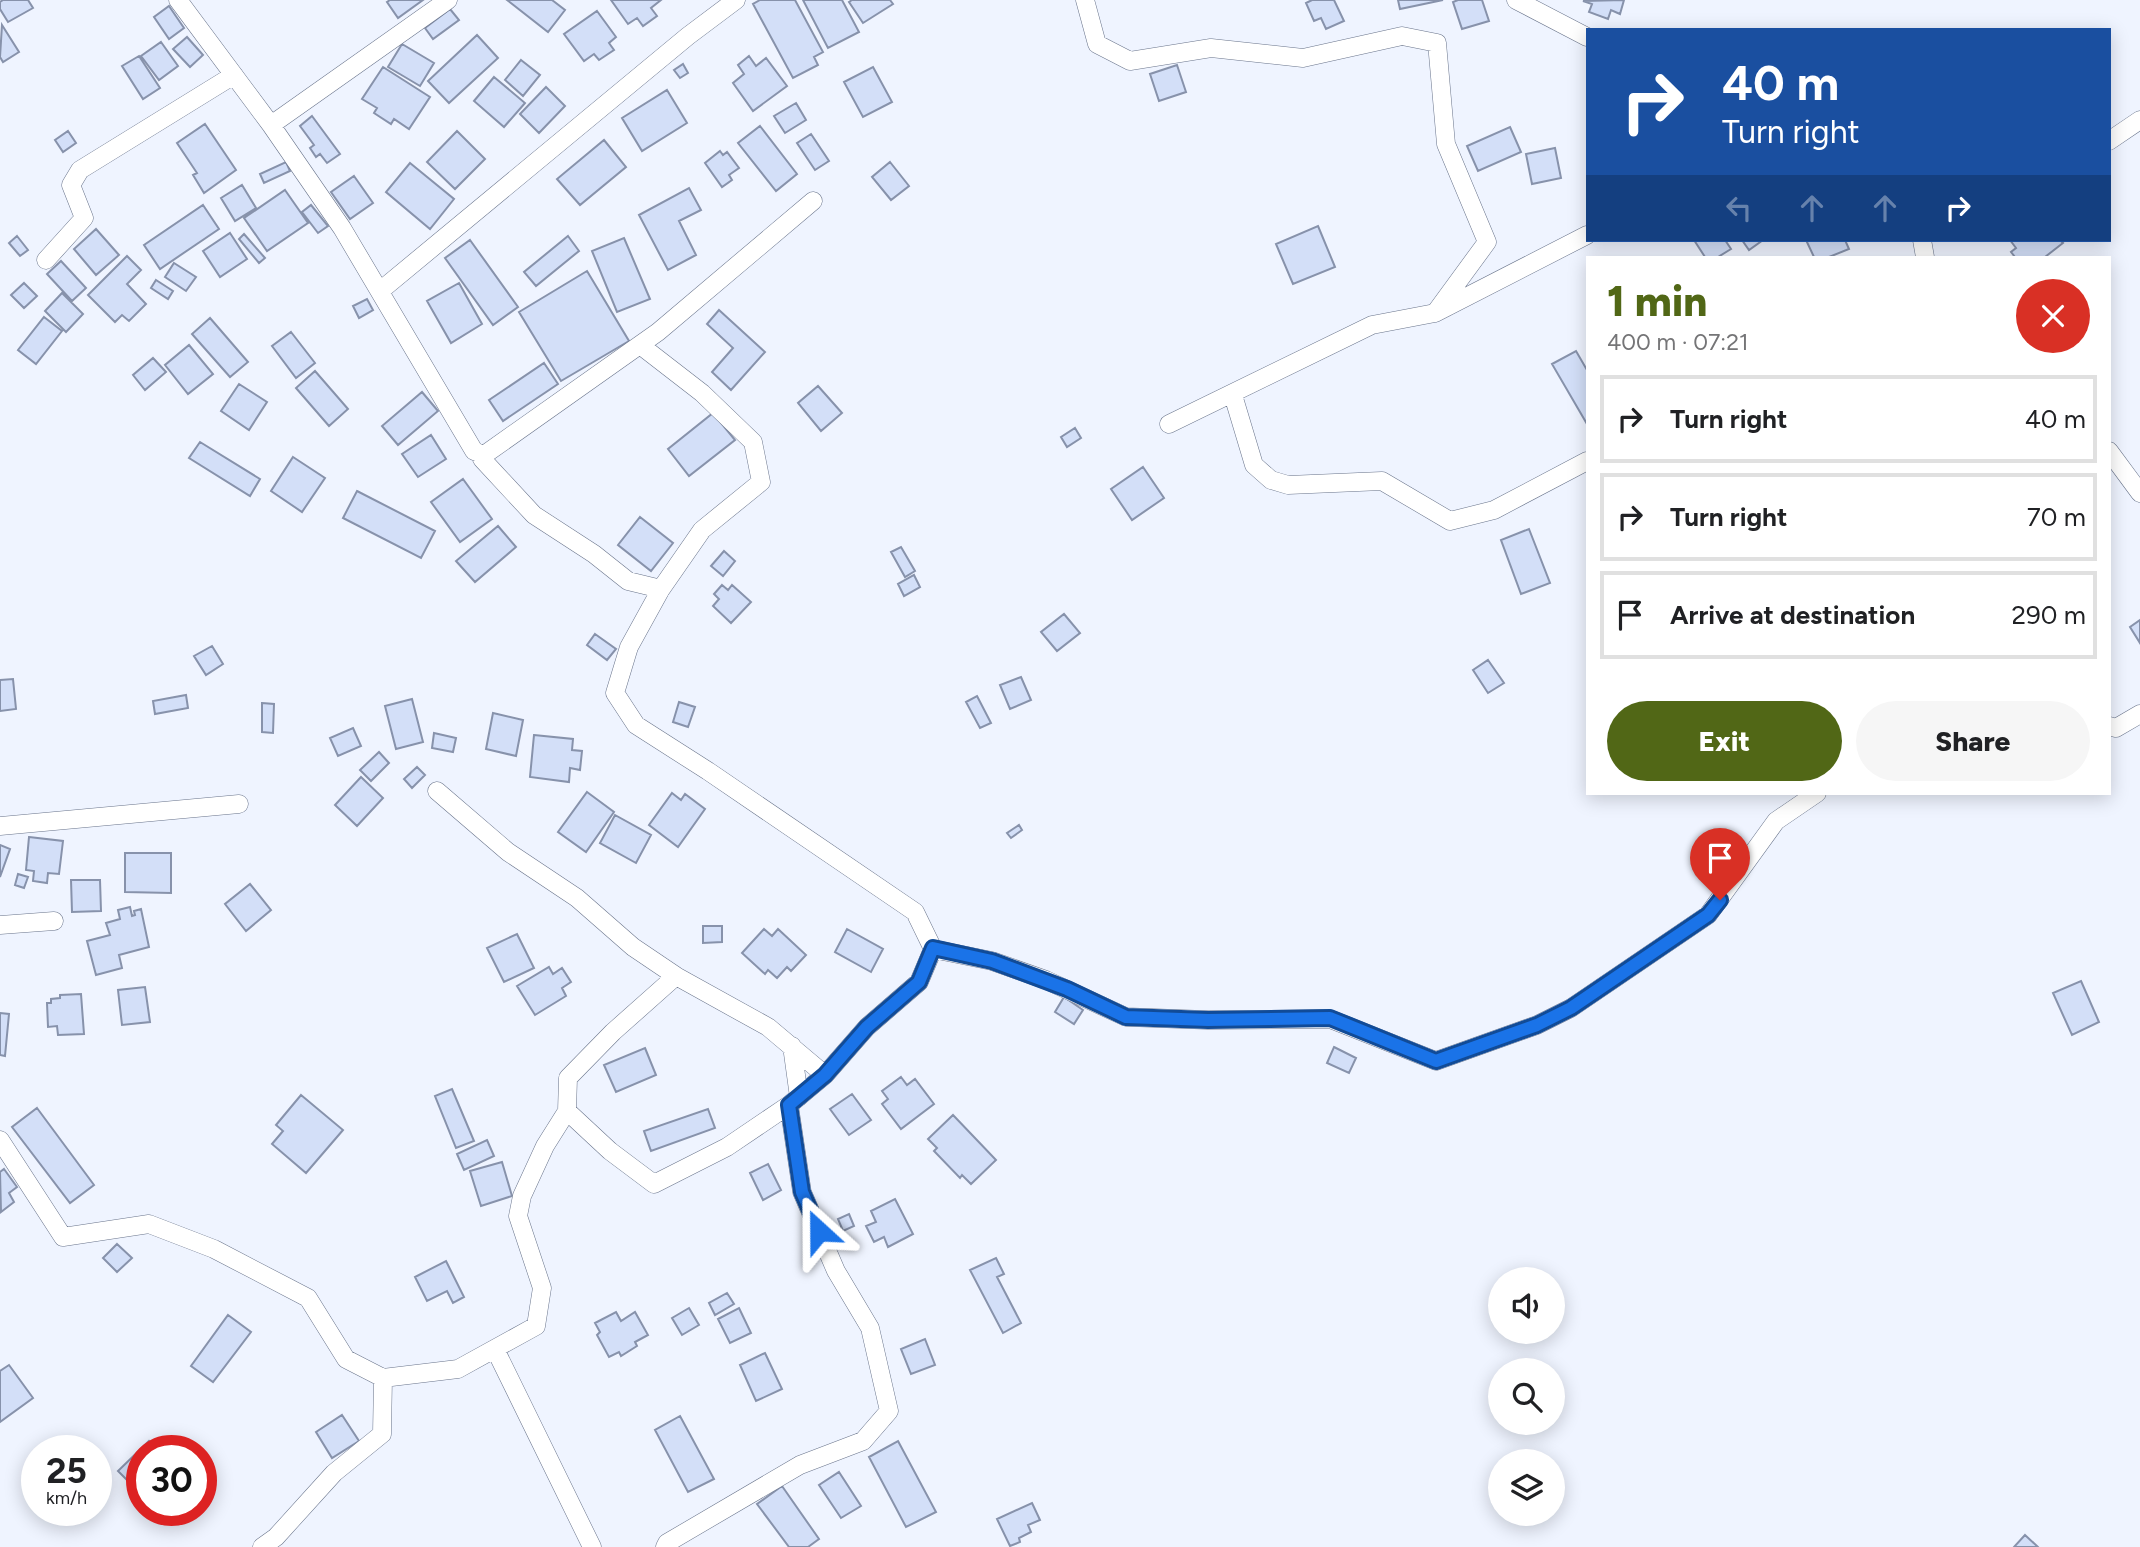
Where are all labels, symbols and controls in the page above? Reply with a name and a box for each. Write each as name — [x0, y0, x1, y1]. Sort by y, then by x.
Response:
text: 40 m — [1722, 53, 1839, 112]
icon: right — [1607, 56, 1698, 147]
text: Turn right — [1722, 113, 1860, 151]
icon: left — [1720, 189, 1758, 227]
icon: ahead — [1793, 189, 1831, 227]
icon: ahead — [1866, 189, 1904, 227]
icon: right — [1939, 189, 1977, 227]
text: 1 min — [1607, 276, 1707, 327]
button: close — [2016, 279, 2090, 353]
text: 400 m · 07:21 — [1607, 328, 1749, 356]
icon: right — [1611, 400, 1649, 438]
text: Turn right — [1670, 403, 1787, 435]
text: 40 m — [2025, 403, 2086, 435]
icon: right — [1611, 498, 1649, 536]
text: Turn right — [1670, 501, 1787, 533]
text: 70 m — [2027, 501, 2086, 533]
icon: arrive — [1611, 596, 1649, 634]
text: Arrive at destination — [1670, 599, 1915, 631]
text: 290 m — [2012, 599, 2086, 631]
button: Exit — [1607, 701, 1842, 781]
button: Share — [1856, 701, 2090, 781]
pin — [1690, 828, 1750, 900]
icon: arrive — [1701, 839, 1739, 877]
position arrow — [782, 1194, 856, 1268]
map controls — [1488, 1267, 1565, 1526]
button: sound — [1488, 1267, 1565, 1344]
button: search — [1488, 1358, 1565, 1435]
speed limit sign: 30 — [126, 1435, 217, 1526]
button: layers — [1488, 1449, 1565, 1526]
text: 25 — [46, 1450, 87, 1492]
text: km/h — [46, 1487, 87, 1509]

